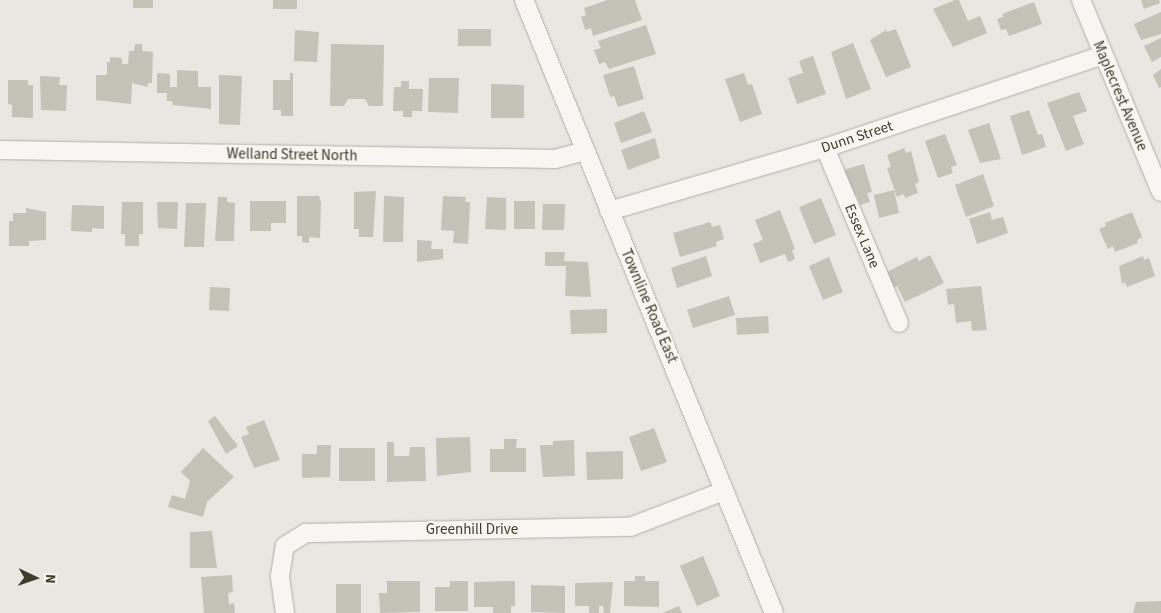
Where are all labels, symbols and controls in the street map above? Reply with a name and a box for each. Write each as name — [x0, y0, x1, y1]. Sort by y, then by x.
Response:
street label: Maplecrest Avenue — [1089, 38, 1151, 154]
street label: Dunn Street — [819, 117, 895, 157]
street label: Welland Street North — [226, 145, 358, 165]
street label: Essex Lane — [840, 201, 884, 271]
street label: Townline Road East — [617, 246, 681, 366]
street label: Greenhill Drive — [426, 521, 518, 539]
north arrow — [10, 553, 60, 603]
text: N — [40, 574, 60, 584]

